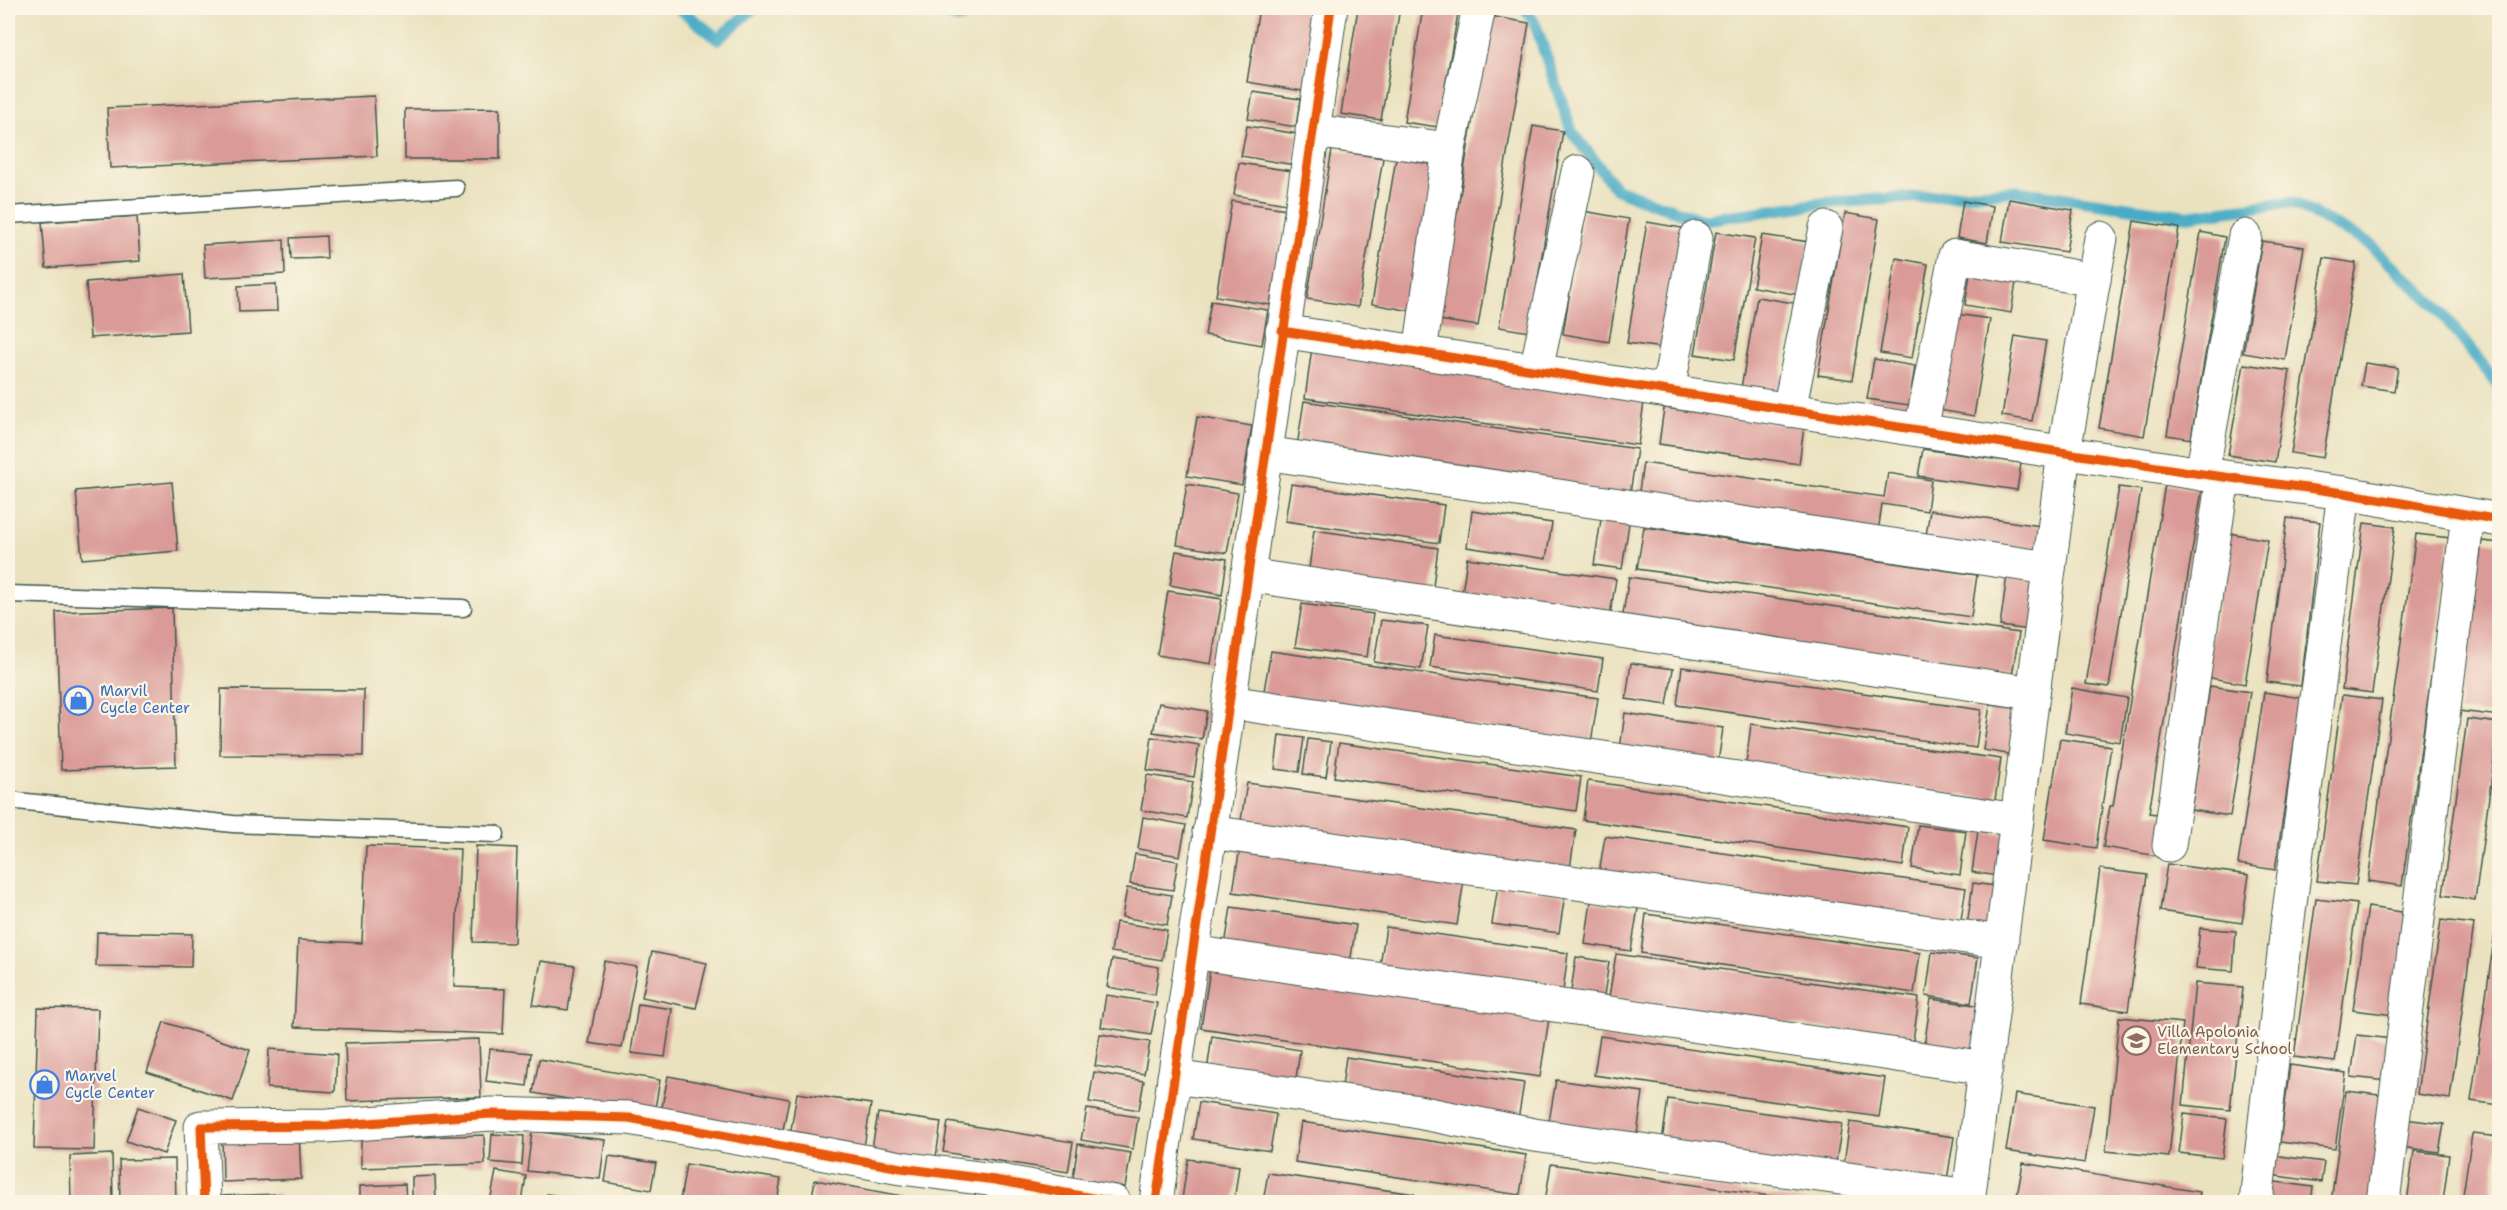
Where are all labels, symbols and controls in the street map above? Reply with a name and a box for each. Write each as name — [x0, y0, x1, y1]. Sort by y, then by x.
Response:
place label: Marvil Cycle Center — [100, 681, 190, 718]
shop icon: Marvil Cycle Center — [63, 684, 95, 716]
place label: Villa Apolonia Elementary School — [2157, 1022, 2293, 1059]
school or university icon: Villa Apolonia Elementary School — [2120, 1025, 2152, 1057]
place label: Marvel Cycle Center — [65, 1066, 155, 1103]
shop icon: Marvel Cycle Center — [28, 1069, 60, 1101]

